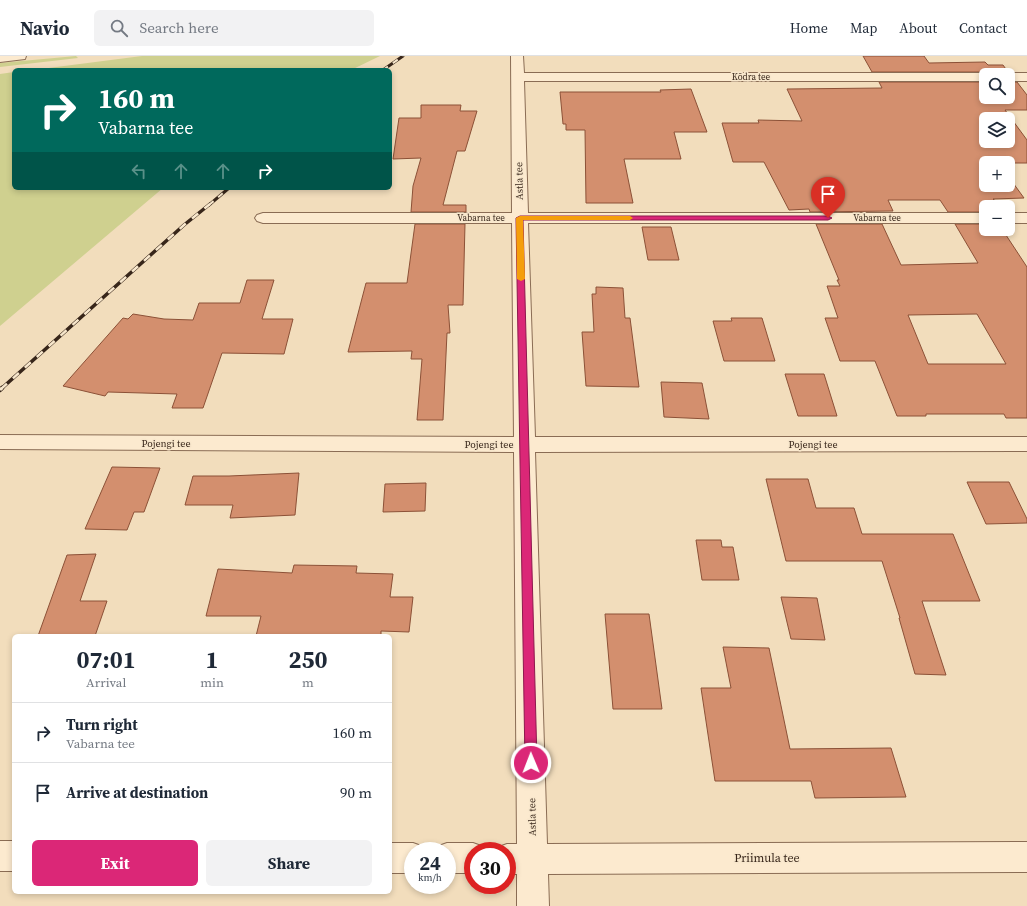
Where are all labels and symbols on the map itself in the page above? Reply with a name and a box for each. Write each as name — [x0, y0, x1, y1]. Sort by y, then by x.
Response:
street label: Kõdra tee — [732, 71, 771, 83]
street label: Astla tee — [512, 162, 526, 200]
pin — [811, 177, 845, 218]
street label: Vabarna tee — [457, 212, 505, 224]
street label: Vabarna tee — [853, 212, 901, 224]
street label: Pojengi tee — [141, 437, 191, 450]
street label: Pojengi tee — [464, 438, 514, 451]
street label: Pojengi tee — [788, 438, 838, 451]
position arrow — [510, 742, 552, 784]
street label: Astla tee — [525, 798, 539, 836]
speed limit sign: 30 — [464, 842, 516, 894]
street label: Priimula tee — [734, 850, 800, 866]

